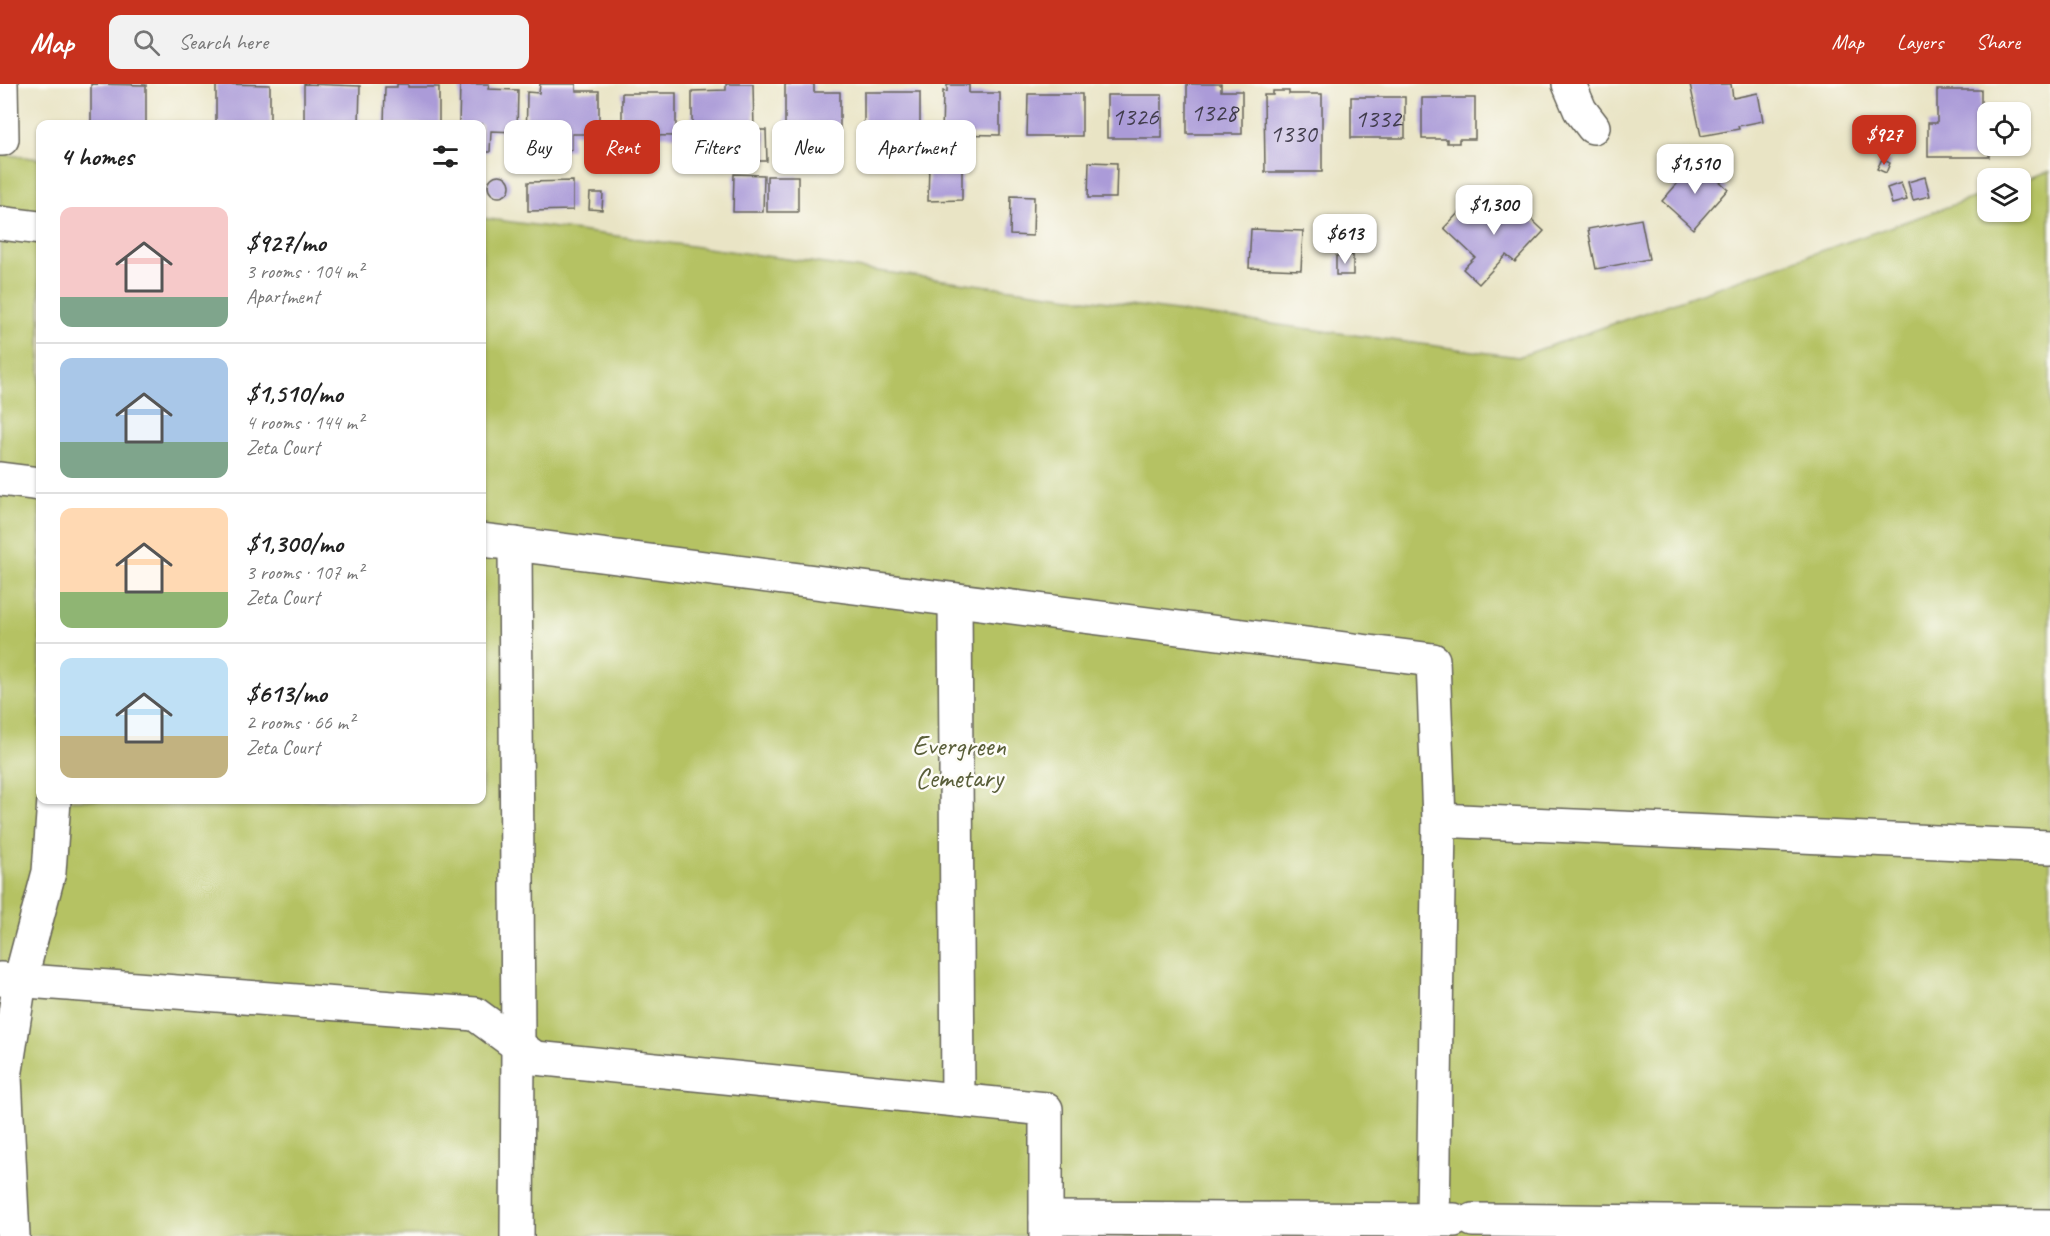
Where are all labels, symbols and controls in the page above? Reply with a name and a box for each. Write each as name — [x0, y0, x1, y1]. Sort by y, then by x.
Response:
search box — [109, 15, 529, 69]
text: Map — [30, 25, 73, 60]
icon: search — [130, 26, 163, 59]
text: Search here — [178, 28, 268, 56]
text: Map — [1831, 29, 1864, 55]
text: Layers — [1897, 29, 1943, 55]
text: Share — [1976, 29, 2020, 55]
house number: 1328 — [1191, 96, 1240, 129]
house number: 1326 — [1112, 100, 1160, 133]
house number: 1332 — [1355, 102, 1404, 135]
map controls — [1977, 102, 2031, 222]
button: locate — [1977, 102, 2031, 156]
pin: $927 — [1848, 115, 1920, 166]
house number: 1330 — [1270, 117, 1319, 150]
chip: Buy — [504, 120, 572, 174]
chip: Rent — [584, 120, 660, 174]
chip: Filters — [672, 120, 760, 174]
chip: New — [772, 120, 844, 174]
chip: Apartment — [856, 120, 976, 174]
text: $927 — [1866, 122, 1902, 147]
text: 4 homes — [60, 140, 133, 173]
icon: filters — [429, 140, 462, 173]
pin: $1,510 — [1646, 144, 1744, 195]
text: $1,510 — [1671, 151, 1719, 176]
button: layers — [1977, 168, 2031, 222]
pin: $1,300 — [1445, 185, 1543, 236]
text: $1,300 — [1470, 192, 1518, 217]
pin: $613 — [1309, 214, 1381, 265]
text: $613 — [1327, 221, 1363, 246]
text: $927/mo — [246, 226, 326, 259]
icon: home — [108, 231, 180, 303]
text: 3 rooms · 104 m² — [246, 259, 363, 284]
text: Apartment — [246, 284, 319, 309]
text: $1,510/mo — [246, 377, 343, 410]
icon: home — [108, 382, 180, 454]
text: 4 rooms · 144 m² — [246, 410, 363, 435]
text: Zeta Court — [246, 435, 320, 460]
text: $1,300/mo — [246, 527, 343, 560]
icon: home — [108, 532, 180, 604]
text: 3 rooms · 107 m² — [246, 560, 363, 585]
text: Zeta Court — [246, 585, 320, 610]
text: $613/mo — [246, 677, 327, 710]
icon: home — [108, 682, 180, 754]
text: 2 rooms · 66 m² — [246, 710, 354, 735]
park label: Evergreen Cemetary — [912, 728, 1006, 795]
text: Zeta Court — [246, 735, 320, 760]

